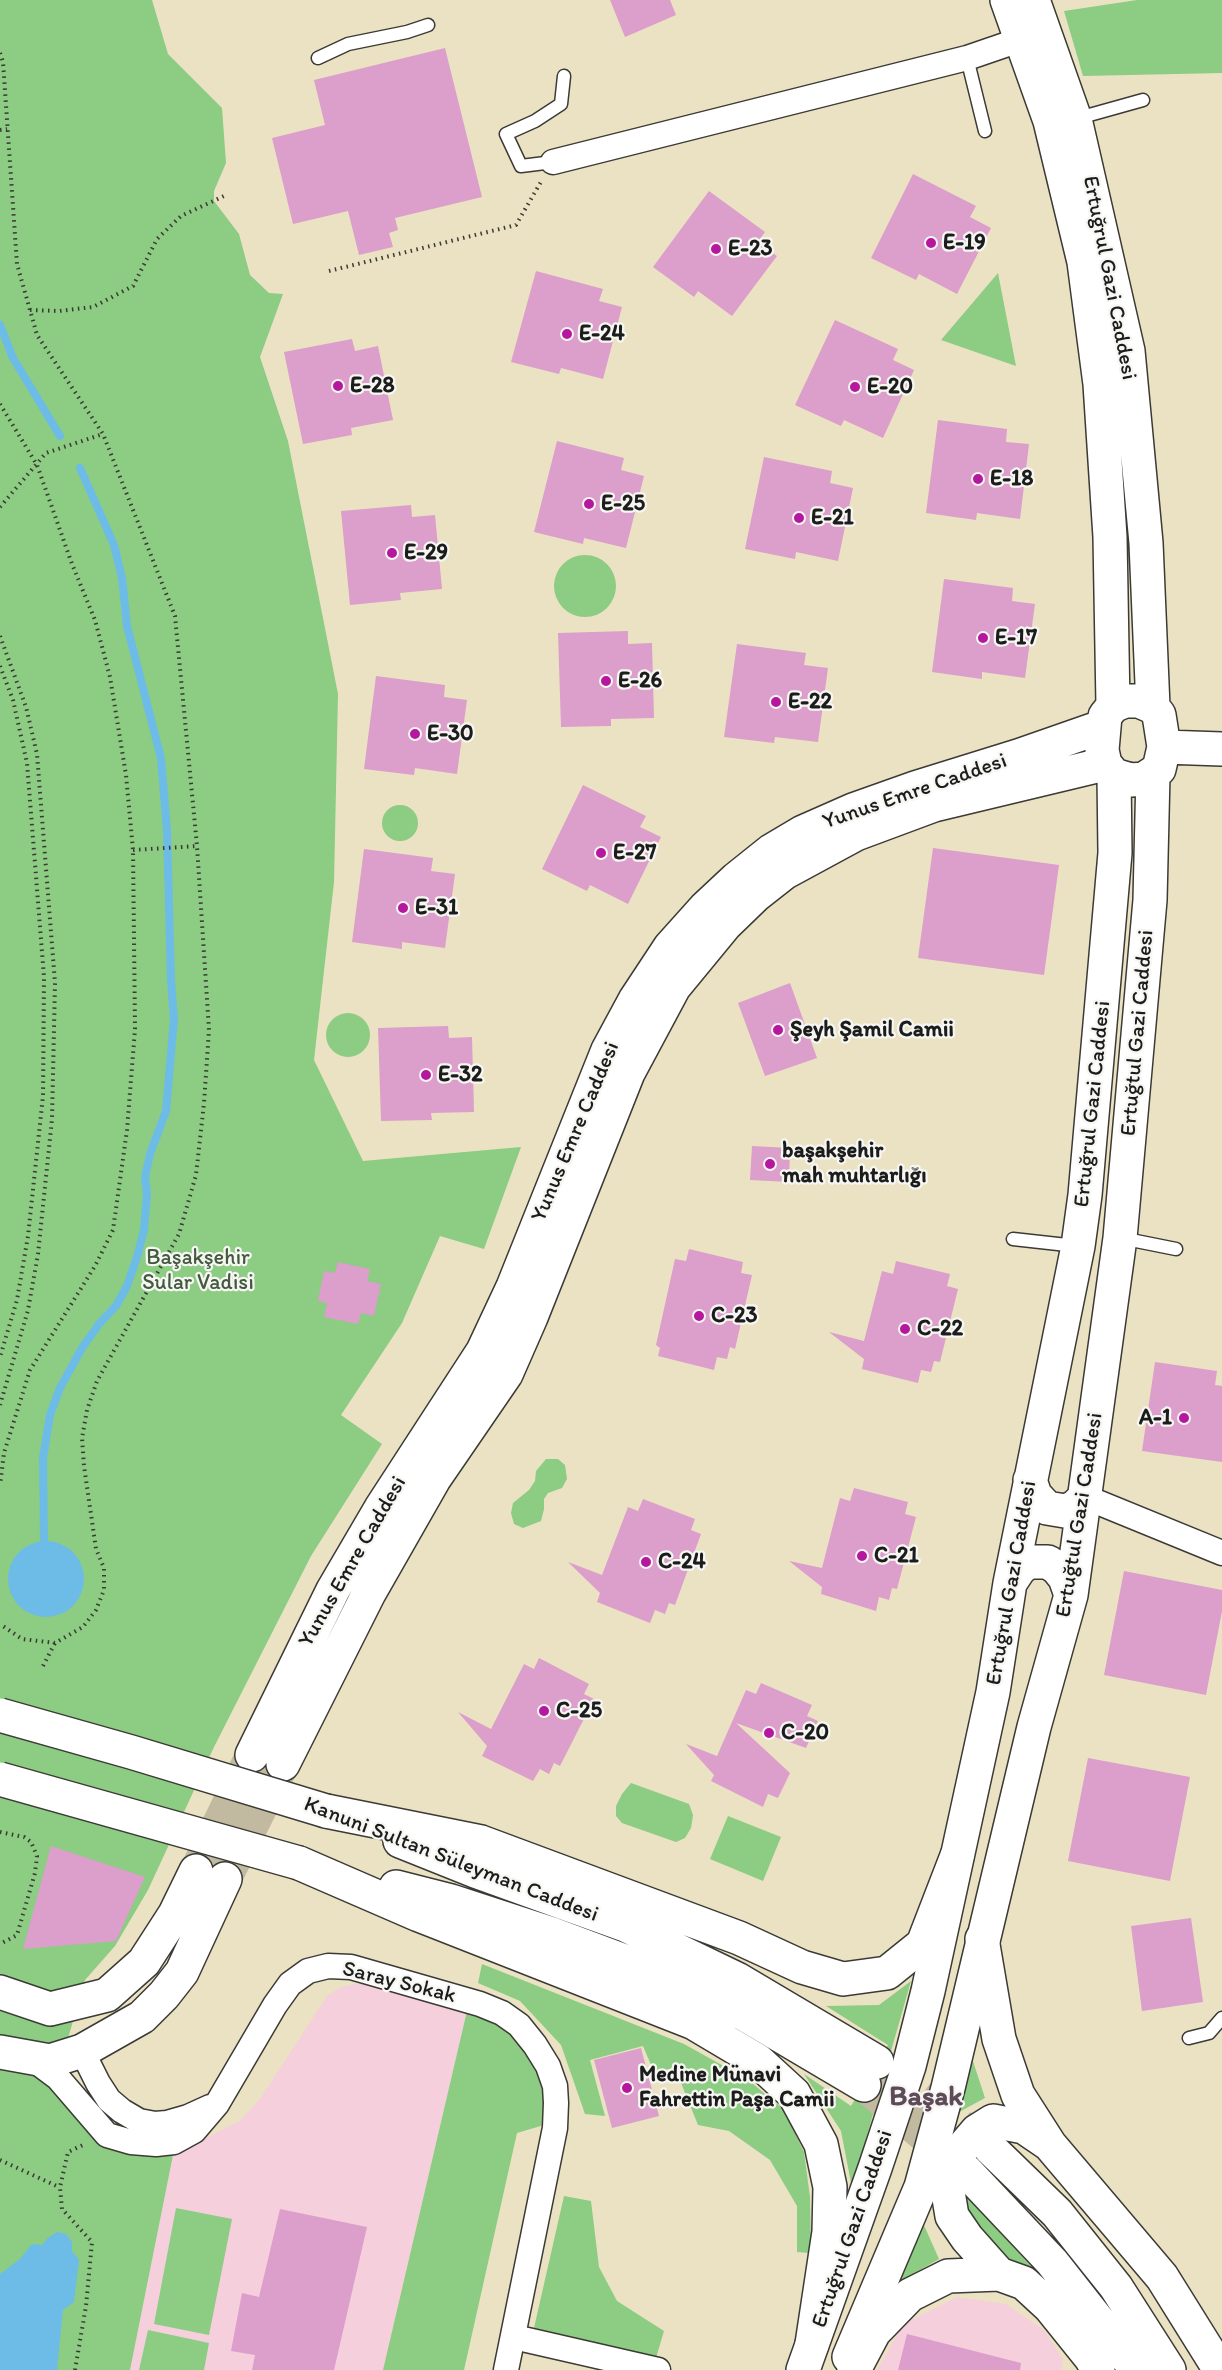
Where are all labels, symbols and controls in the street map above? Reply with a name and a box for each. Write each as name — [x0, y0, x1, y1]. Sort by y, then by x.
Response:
street label: Ertuğrul Gazi Caddesi — [1076, 174, 1142, 382]
place label: E-19 — [943, 230, 986, 256]
place label: E-23 — [728, 236, 773, 262]
marker: E-19 — [924, 236, 938, 250]
marker: E-23 — [709, 242, 723, 256]
place label: E-24 — [579, 321, 625, 347]
marker: E-24 — [560, 327, 574, 341]
place label: E-28 — [350, 373, 395, 399]
place label: E-20 — [867, 374, 913, 400]
marker: E-28 — [331, 379, 345, 393]
marker: E-20 — [848, 380, 862, 394]
place label: E-18 — [990, 466, 1033, 492]
marker: E-18 — [971, 472, 985, 486]
place label: E-25 — [601, 491, 645, 517]
marker: E-25 — [582, 497, 596, 511]
place label: E-21 — [811, 505, 854, 531]
marker: E-21 — [792, 511, 806, 525]
place label: E-29 — [404, 540, 448, 566]
marker: E-29 — [385, 546, 399, 560]
place label: E-17 — [995, 625, 1037, 651]
marker: E-17 — [976, 631, 990, 645]
place label: E-26 — [618, 668, 662, 694]
marker: E-26 — [599, 674, 613, 688]
place label: E-22 — [788, 689, 832, 715]
marker: E-22 — [769, 695, 783, 709]
place label: E-30 — [427, 721, 474, 747]
marker: E-30 — [408, 727, 422, 741]
street label: Yunus Emre Caddesi — [819, 748, 1011, 836]
place label: E-27 — [613, 840, 656, 866]
marker: E-27 — [594, 846, 608, 860]
place label: E-31 — [415, 895, 458, 921]
marker: E-31 — [396, 901, 410, 915]
street label: Ertuğtul Gazi Caddesi — [1116, 929, 1160, 1137]
street label: Ertuğrul Gazi Caddesi — [1069, 1000, 1117, 1208]
place label: Şeyh Şamil Camii — [790, 1017, 954, 1043]
marker: Şeyh Şamil Camii — [771, 1023, 785, 1037]
street label: Yunus Emre Caddesi — [526, 1038, 626, 1226]
place label: E-32 — [438, 1062, 483, 1088]
marker: E-32 — [419, 1068, 433, 1082]
place label: başakşehir mah muhtarlığı — [782, 1138, 927, 1190]
marker: başakşehir mah muhtarlığı — [763, 1157, 777, 1171]
park label: Başakşehir Sular Vadisi — [142, 1245, 254, 1296]
place label: C-23 — [711, 1303, 758, 1329]
marker: C-23 — [692, 1309, 706, 1323]
place label: C-22 — [917, 1316, 963, 1342]
marker: C-22 — [898, 1322, 912, 1336]
place label: A-1 — [1139, 1405, 1172, 1431]
street label: Ertuğtul Gazi Caddesi — [1051, 1411, 1109, 1619]
marker: A-1 — [1177, 1411, 1191, 1425]
street label: Yunus Emre Caddesi — [293, 1472, 413, 1652]
street label: Ertuğrul Gazi Caddesi — [981, 1479, 1043, 1687]
place label: C-21 — [874, 1543, 919, 1569]
place label: C-24 — [658, 1549, 706, 1575]
marker: C-21 — [855, 1549, 869, 1563]
marker: C-24 — [639, 1555, 653, 1569]
place label: C-25 — [556, 1698, 602, 1724]
marker: C-25 — [537, 1704, 551, 1718]
place label: C-20 — [781, 1720, 829, 1746]
marker: C-20 — [762, 1726, 776, 1740]
street label: Kanuni Sultan Süleyman Caddesi — [300, 1792, 602, 1928]
street label: Saray Sokak — [340, 1956, 458, 2010]
place label: Medine Münavi Fahrettin Paşa Camii — [639, 2062, 834, 2114]
marker: Medine Münavi Fahrettin Paşa Camii — [620, 2081, 634, 2095]
district label: Başak — [889, 2081, 963, 2115]
street label: Ertuğrul Gazi Caddesi — [807, 2127, 899, 2331]

